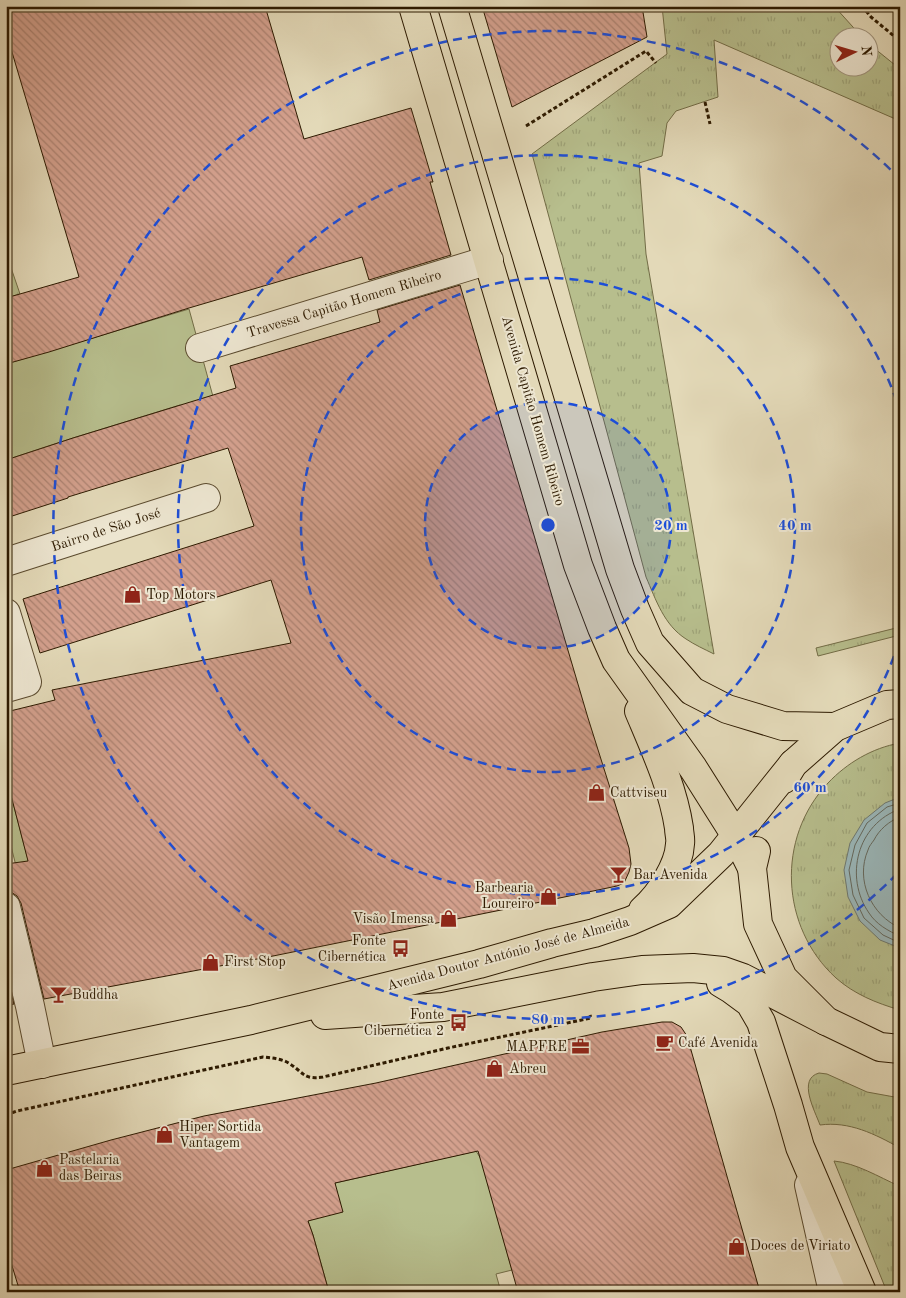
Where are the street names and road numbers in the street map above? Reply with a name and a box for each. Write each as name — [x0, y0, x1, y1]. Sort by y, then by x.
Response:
street label: Travessa Capitão Homem Ribeiro — [245, 268, 443, 340]
street label: Avenida Capitão Homem Ribeiro — [499, 314, 567, 508]
street label: Bairro de São José — [50, 506, 162, 554]
street label: Avenida Doutor António José de Almeida — [385, 915, 631, 993]

